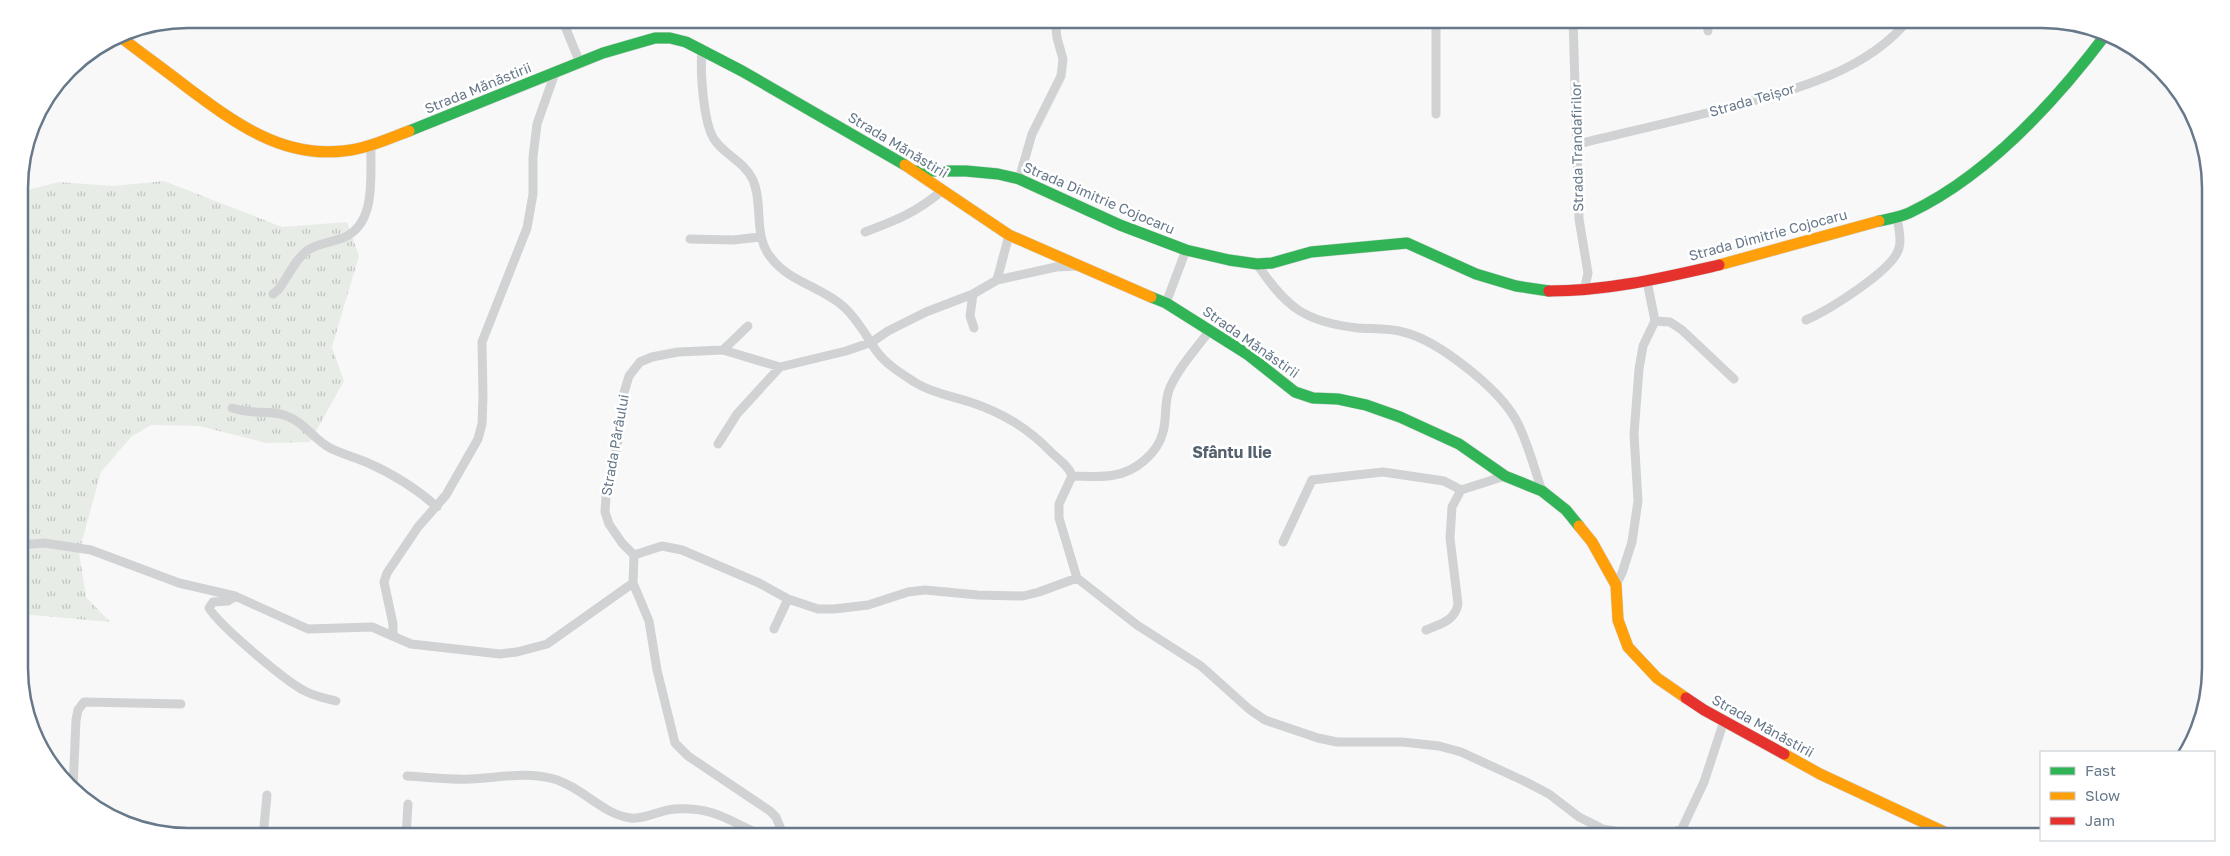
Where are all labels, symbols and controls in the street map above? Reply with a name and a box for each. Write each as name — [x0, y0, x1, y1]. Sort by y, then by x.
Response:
street label: Strada Mănăstirii — [422, 58, 534, 117]
street label: Strada Teișor — [1707, 79, 1797, 120]
street label: Strada Trandafirilor — [1567, 82, 1586, 212]
street label: Strada Mănăstirii — [845, 108, 951, 181]
street label: Strada Dimitrie Cojocaru — [1021, 158, 1178, 237]
street label: Strada Dimitrie Cojocaru — [1687, 205, 1849, 264]
street label: Strada Mănăstirii — [1200, 302, 1303, 381]
street label: Strada Pârâului — [597, 393, 632, 497]
district label: Sfântu Ilie — [1192, 442, 1272, 462]
street label: Strada Mănăstirii — [1709, 691, 1817, 761]
legend — [2040, 751, 2215, 841]
text: Fast — [2085, 761, 2116, 779]
text: Slow — [2085, 786, 2120, 804]
text: Jam — [2085, 811, 2115, 829]

